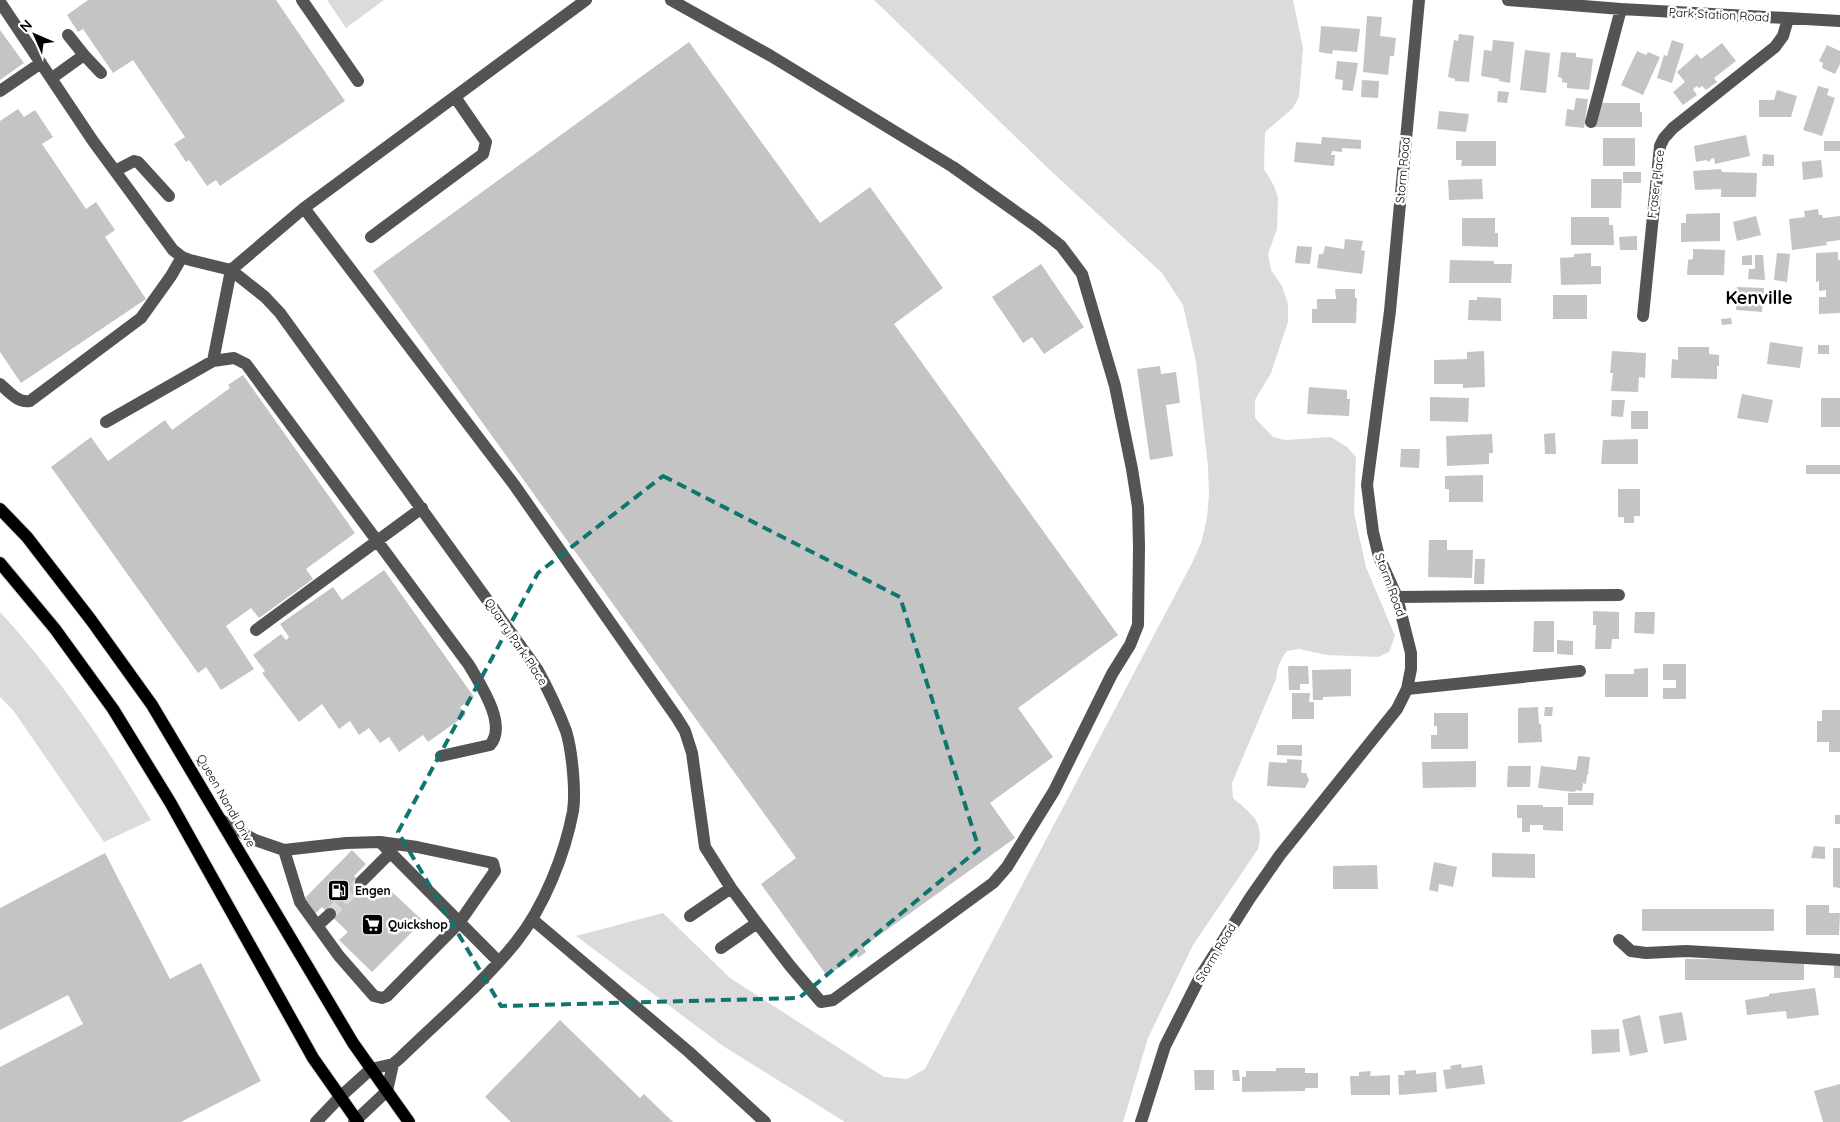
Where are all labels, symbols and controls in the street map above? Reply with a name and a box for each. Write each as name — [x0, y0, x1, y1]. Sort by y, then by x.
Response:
street label: Park Station Road — [1668, 4, 1770, 25]
north arrow — [10, 10, 60, 60]
text: N — [16, 16, 36, 36]
street label: Storm Road — [1392, 136, 1413, 204]
street label: Fraser Place — [1644, 149, 1667, 219]
district label: Kenville — [1725, 286, 1793, 309]
street label: Storm Road — [1372, 551, 1409, 619]
street label: Quarry Park Place — [482, 595, 551, 688]
street label: Queen Nandi Drive — [194, 752, 259, 850]
fuel station icon: Engen — [327, 879, 351, 903]
place label: Engen — [355, 883, 391, 898]
supermarket icon: Quickshop — [360, 913, 384, 937]
place label: Quickshop — [388, 917, 448, 932]
street label: Storm Road — [1192, 920, 1239, 985]

